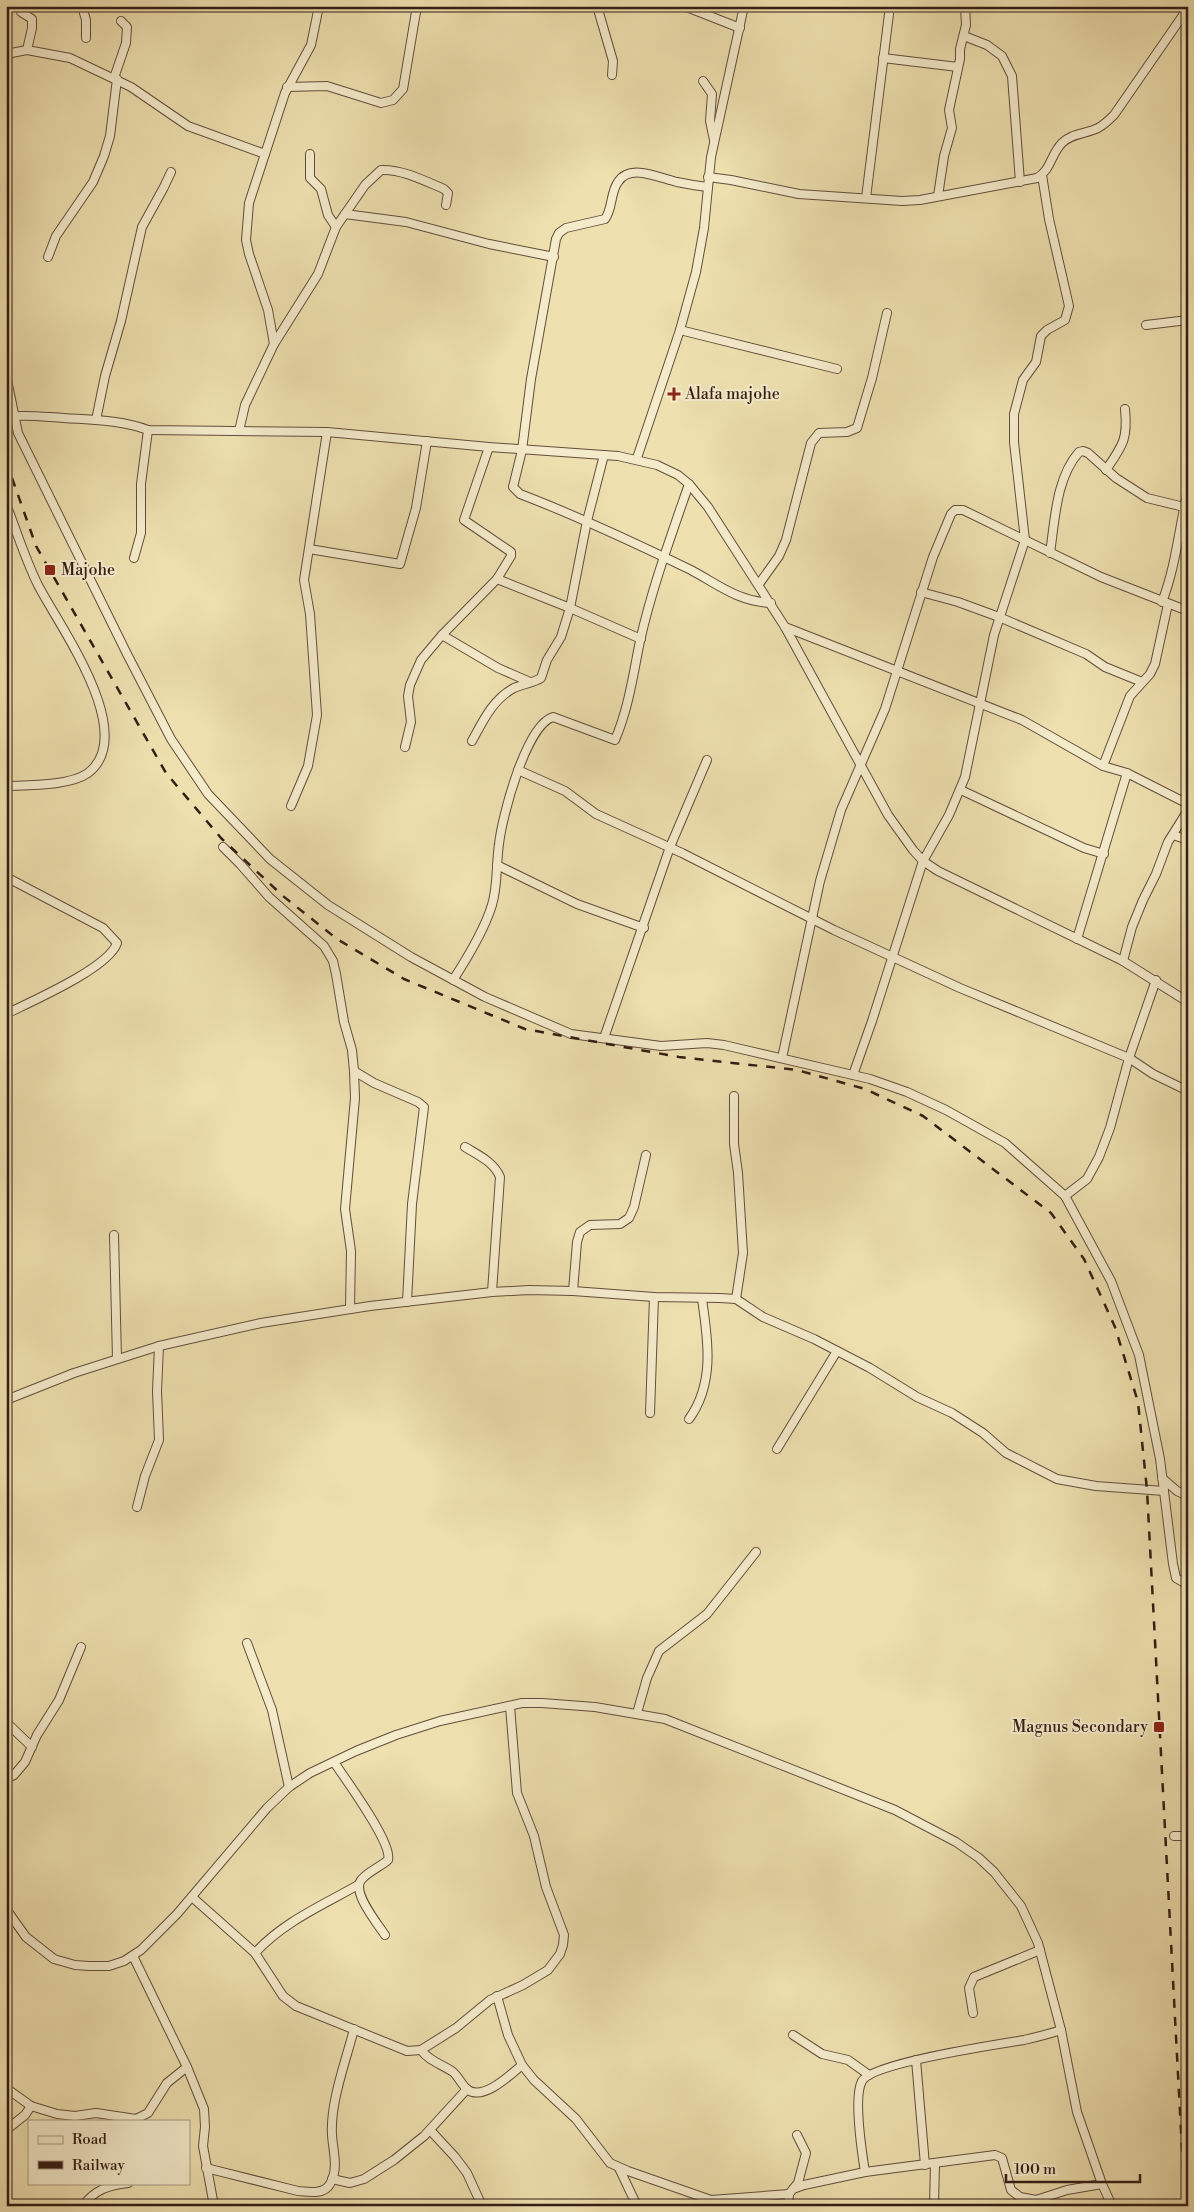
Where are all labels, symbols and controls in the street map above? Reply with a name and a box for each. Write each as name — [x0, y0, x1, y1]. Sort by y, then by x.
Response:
place label: Alafa majohe — [684, 384, 780, 404]
marker: Alafa majohe — [667, 387, 681, 401]
place label: Majohe — [61, 560, 115, 580]
marker: Majohe — [43, 563, 57, 577]
place label: Magnus Secondary — [1012, 1717, 1148, 1737]
marker: Magnus Secondary — [1152, 1720, 1166, 1734]
legend — [28, 2120, 190, 2184]
text: Road — [72, 2130, 107, 2149]
scale bar — [1006, 2152, 1140, 2184]
text: Railway — [72, 2156, 126, 2175]
text: 100 m — [1014, 2160, 1056, 2179]

